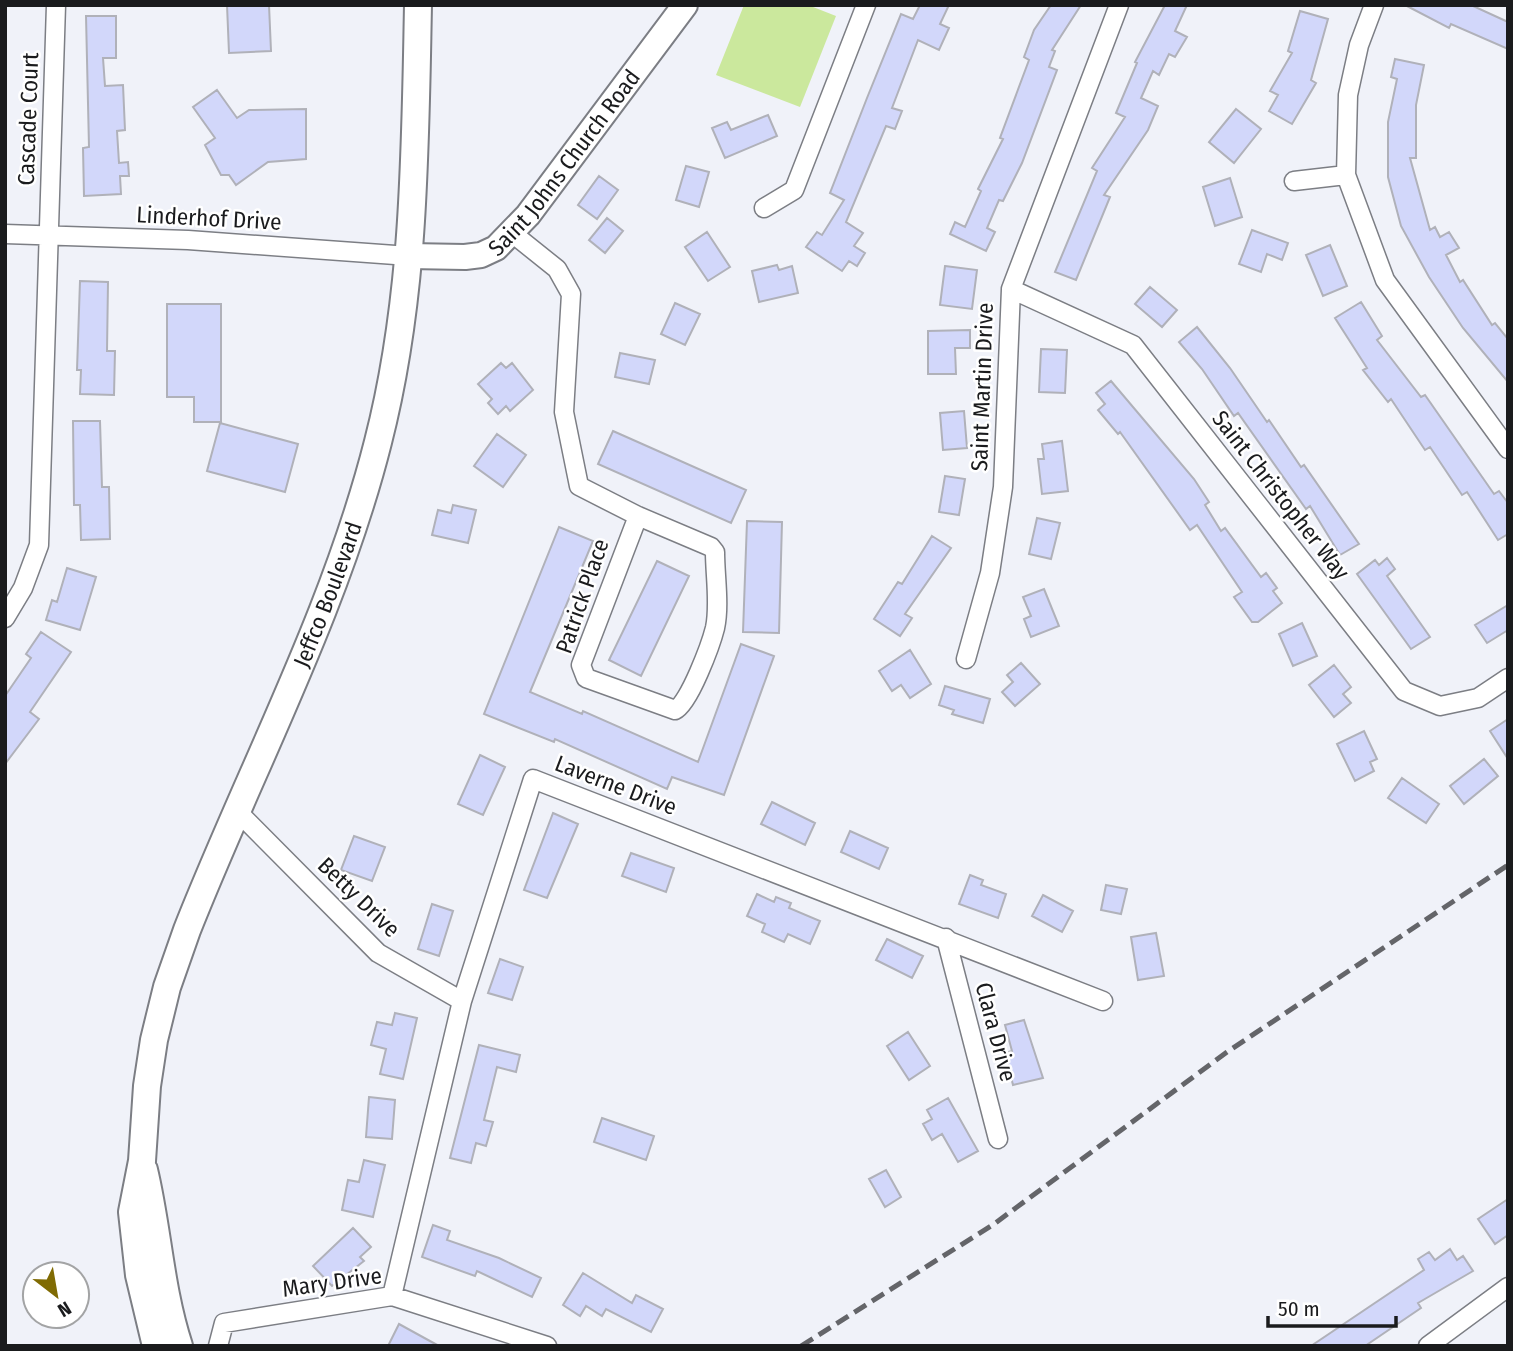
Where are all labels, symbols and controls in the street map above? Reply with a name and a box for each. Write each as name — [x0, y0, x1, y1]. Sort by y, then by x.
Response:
street label: Cascade Court — [12, 51, 44, 186]
street label: Saint Johns Church Road — [482, 64, 646, 262]
street label: Linderhof Drive — [136, 200, 282, 236]
street label: Saint Martin Drive — [965, 302, 999, 472]
street label: Saint Christopher Way — [1206, 405, 1356, 586]
street label: Jeffco Boulevard — [287, 518, 368, 671]
street label: Patrick Place — [549, 535, 615, 657]
street label: Laverne Drive — [551, 749, 681, 821]
street label: Betty Drive — [312, 851, 406, 943]
street label: Clara Drive — [969, 979, 1023, 1085]
north arrow — [21, 1260, 91, 1330]
street label: Mary Drive — [281, 1261, 383, 1303]
scale bar — [1268, 1284, 1396, 1328]
text: N — [54, 1296, 75, 1322]
text: 50 m — [1278, 1296, 1320, 1322]

